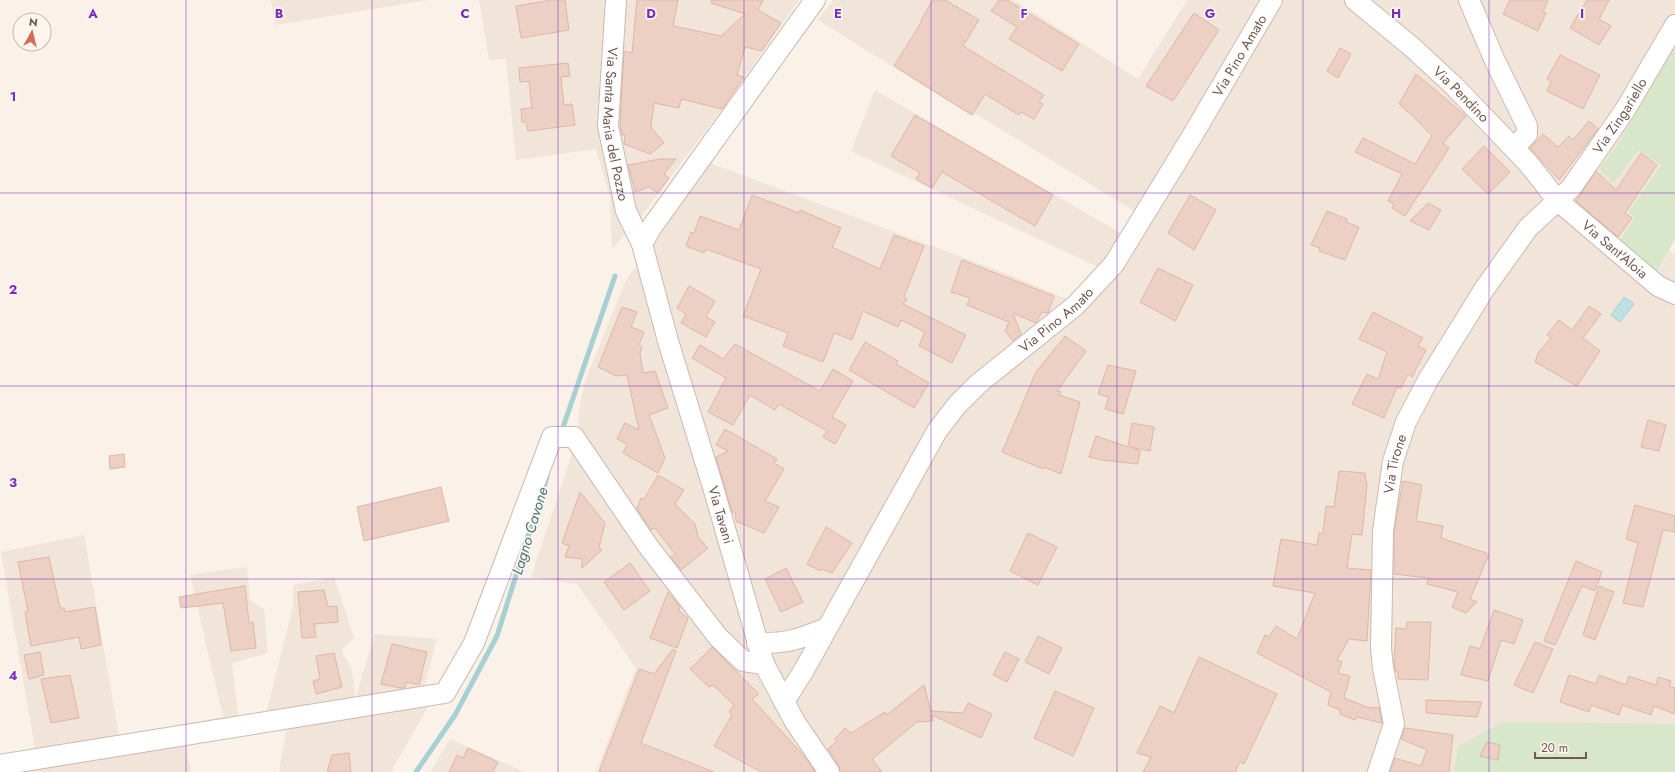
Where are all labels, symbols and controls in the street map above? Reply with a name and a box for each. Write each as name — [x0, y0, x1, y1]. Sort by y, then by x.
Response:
text: A — [87, 4, 98, 23]
text: B — [275, 4, 284, 23]
text: C — [460, 4, 470, 23]
text: D — [646, 4, 656, 23]
text: E — [834, 4, 842, 23]
text: F — [1020, 4, 1028, 23]
text: G — [1205, 4, 1216, 23]
text: H — [1391, 4, 1401, 23]
text: I — [1580, 4, 1584, 23]
street label: Via Pino Amato — [1208, 10, 1272, 100]
north arrow — [12, 12, 52, 52]
text: N — [28, 14, 39, 31]
street label: Via Santa Maria del Pozzo — [598, 47, 634, 203]
street label: Via Pendino — [1429, 61, 1494, 127]
street label: Via Zingariello — [1588, 74, 1652, 158]
text: 1 — [10, 87, 16, 106]
street label: Via Sant'Aloia — [1577, 215, 1652, 283]
text: 2 — [9, 280, 17, 299]
street label: Via Pino Amato — [1015, 282, 1098, 357]
street label: Via Tirone — [1378, 431, 1411, 495]
text: 3 — [9, 473, 17, 492]
street label: Via Tavani — [703, 483, 739, 546]
water label: Lagno Cavone — [506, 484, 554, 578]
text: 4 — [8, 666, 18, 685]
scale bar — [1535, 734, 1586, 760]
text: 20 m — [1541, 739, 1568, 757]

